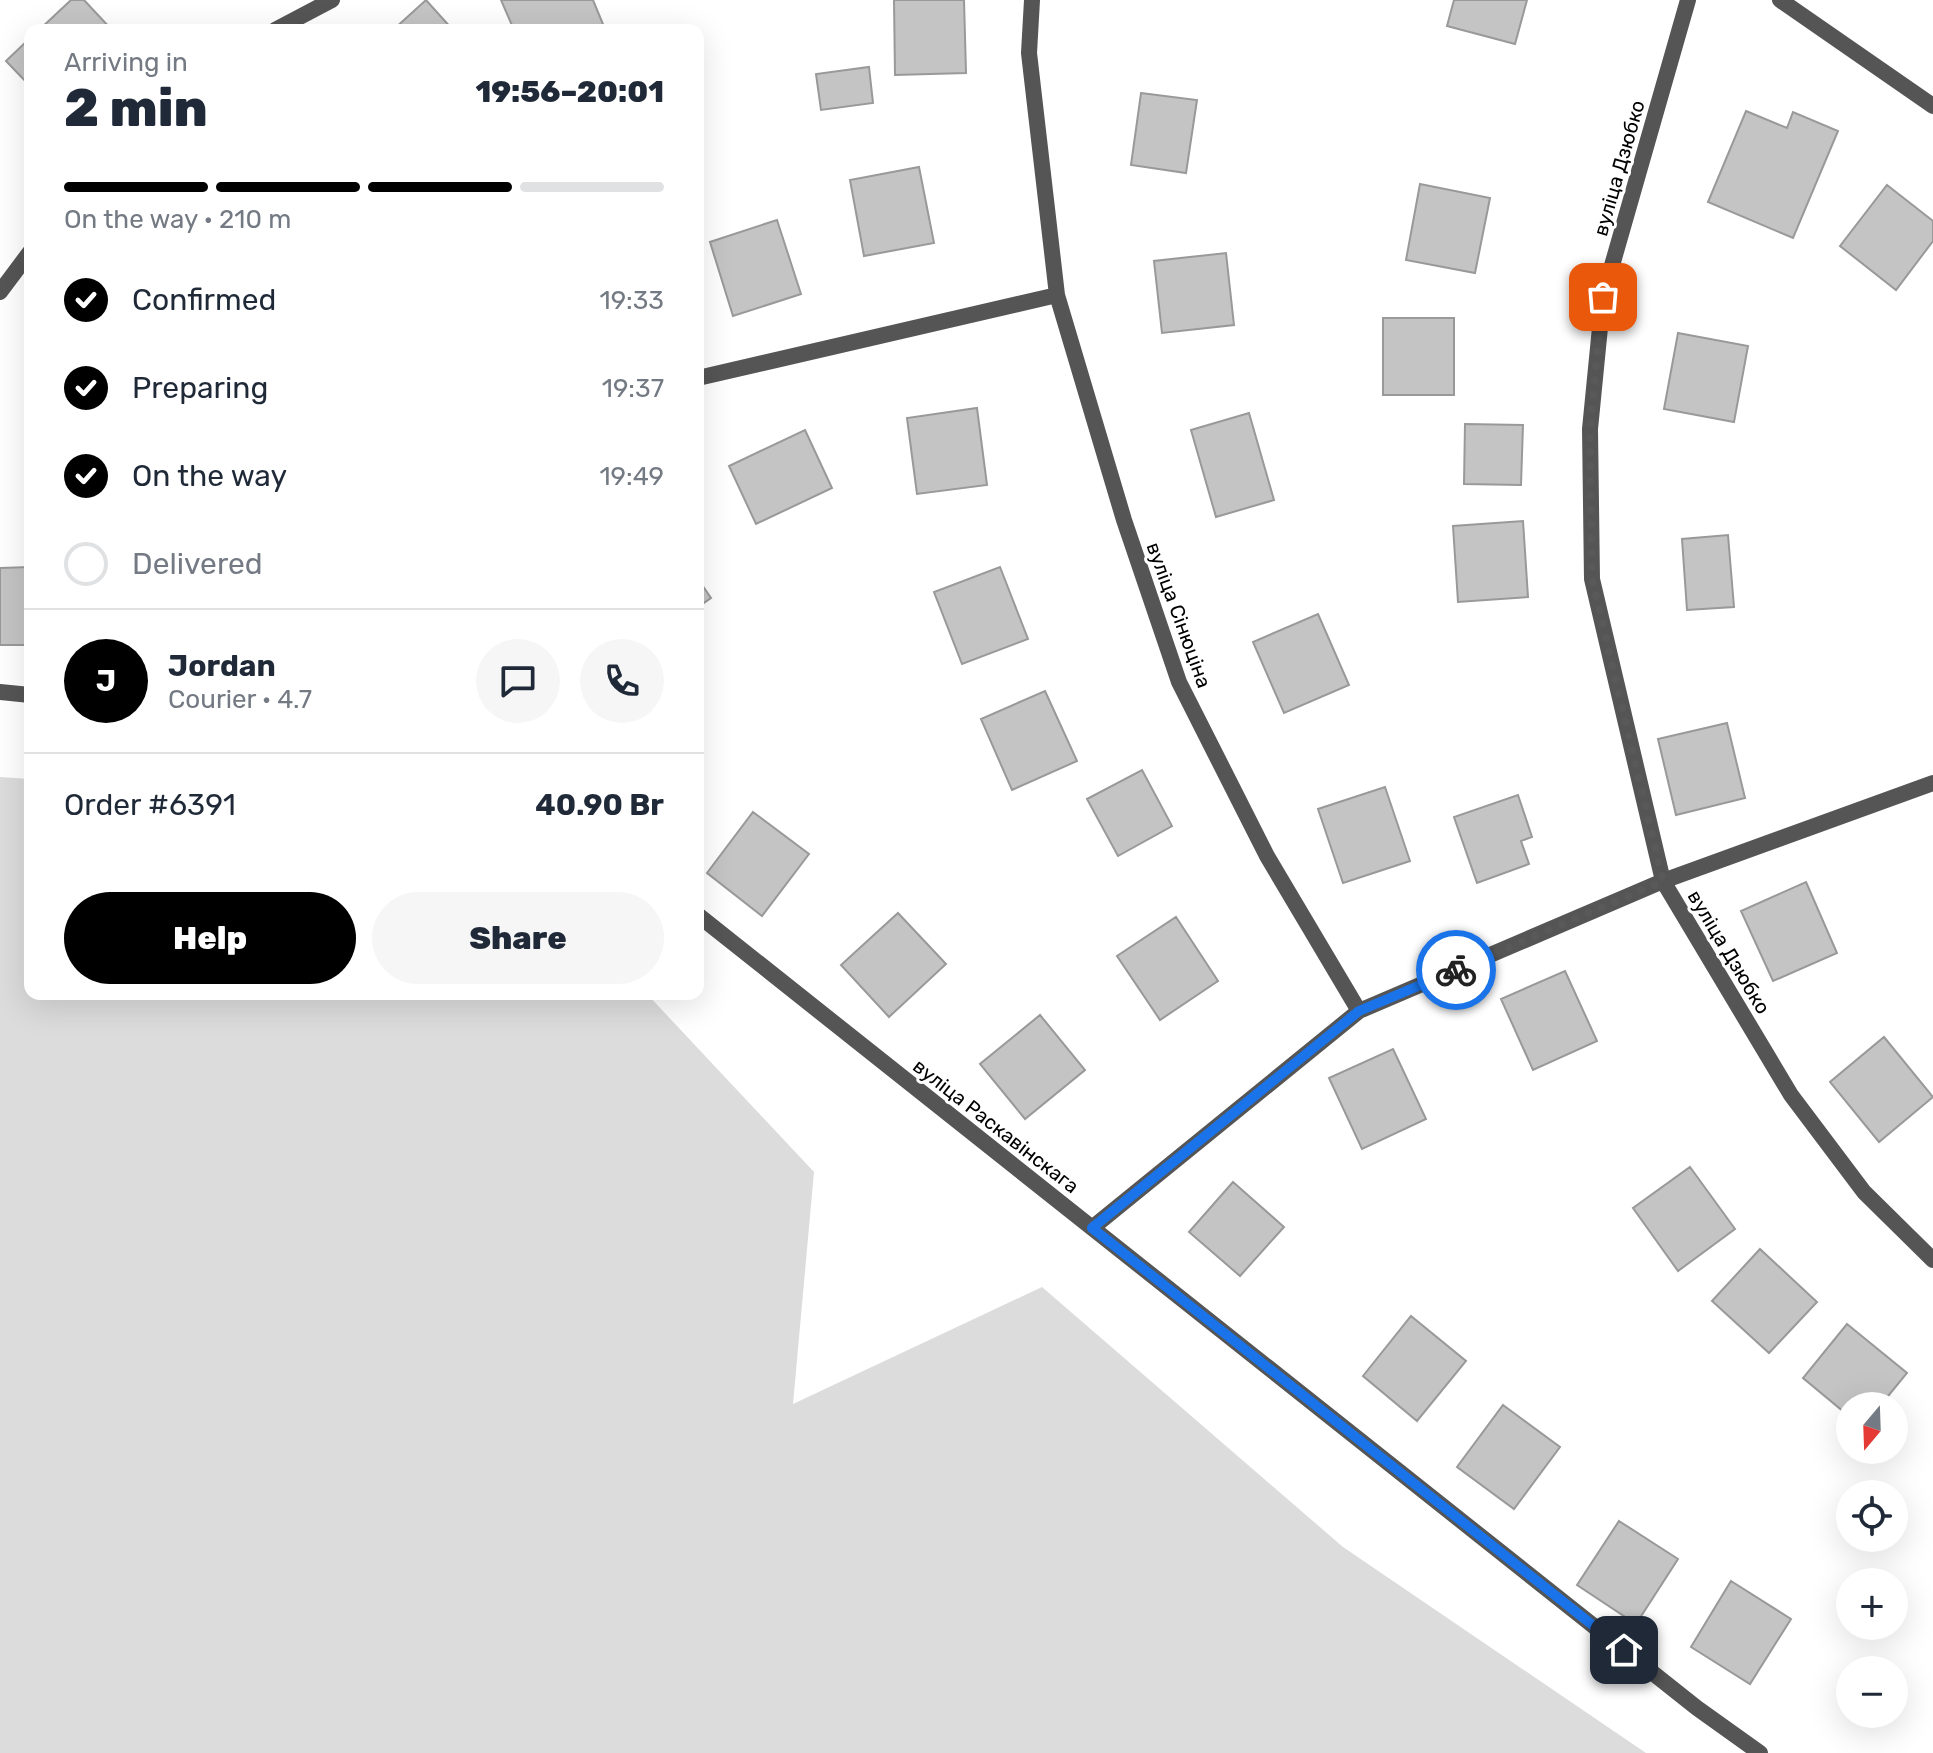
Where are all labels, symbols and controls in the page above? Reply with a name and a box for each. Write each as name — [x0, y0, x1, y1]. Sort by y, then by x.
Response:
text: Arriving in — [64, 47, 188, 78]
text: 19:56–20:01 — [475, 74, 664, 110]
text: 2 min — [64, 77, 208, 139]
street label: вуліца Дзюбко — [1588, 97, 1650, 239]
text: On the way · 210 m — [64, 204, 291, 235]
pin — [1569, 263, 1637, 331]
icon: bag — [1581, 275, 1625, 319]
icon: check — [64, 278, 108, 322]
text: Confirmed — [132, 282, 276, 318]
text: 19:33 — [600, 285, 664, 316]
icon: check — [64, 366, 108, 410]
text: Preparing — [132, 370, 268, 406]
text: 19:37 — [602, 373, 664, 404]
icon: check — [64, 454, 108, 498]
text: On the way — [132, 458, 287, 494]
text: 19:49 — [599, 461, 664, 492]
street label: вуліца Сінюціна — [1142, 539, 1216, 691]
text: Delivered — [132, 546, 263, 582]
button: chat — [476, 639, 560, 723]
button: phone — [580, 639, 664, 723]
text: Jordan — [168, 648, 276, 684]
text: J — [96, 663, 116, 699]
text: Courier · 4.7 — [168, 684, 312, 715]
text: Order #6391 — [64, 787, 236, 823]
text: 40.90 Br — [535, 787, 664, 823]
street label: вуліца Дзюбко — [1683, 886, 1775, 1018]
button: Help — [64, 892, 356, 984]
button: Share — [372, 892, 664, 984]
courier — [1416, 930, 1496, 1010]
icon: bike — [1434, 948, 1478, 992]
street label: вуліца Раскавінскага — [908, 1054, 1084, 1198]
north arrow — [1836, 1392, 1908, 1464]
map controls — [1836, 1392, 1908, 1728]
button: locate — [1836, 1480, 1908, 1552]
button: + — [1836, 1568, 1908, 1640]
pin — [1590, 1616, 1658, 1684]
icon: home — [1602, 1628, 1646, 1672]
button: − — [1836, 1656, 1908, 1728]

